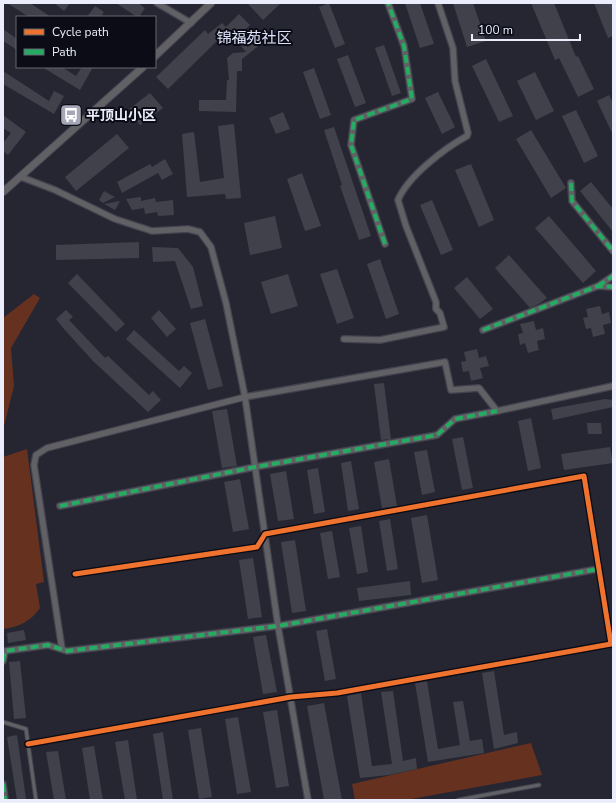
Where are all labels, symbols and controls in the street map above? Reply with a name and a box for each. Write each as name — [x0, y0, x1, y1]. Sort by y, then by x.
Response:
legend — [16, 16, 156, 68]
scale bar — [472, 16, 580, 42]
text: 100 m — [478, 22, 513, 38]
text: Cycle path — [52, 24, 109, 40]
district label: 锦福苑社区 — [216, 28, 292, 48]
text: Path — [52, 44, 77, 60]
bus stop icon: 平顶山小区 — [58, 102, 84, 128]
place label: 平顶山小区 — [86, 106, 156, 125]

